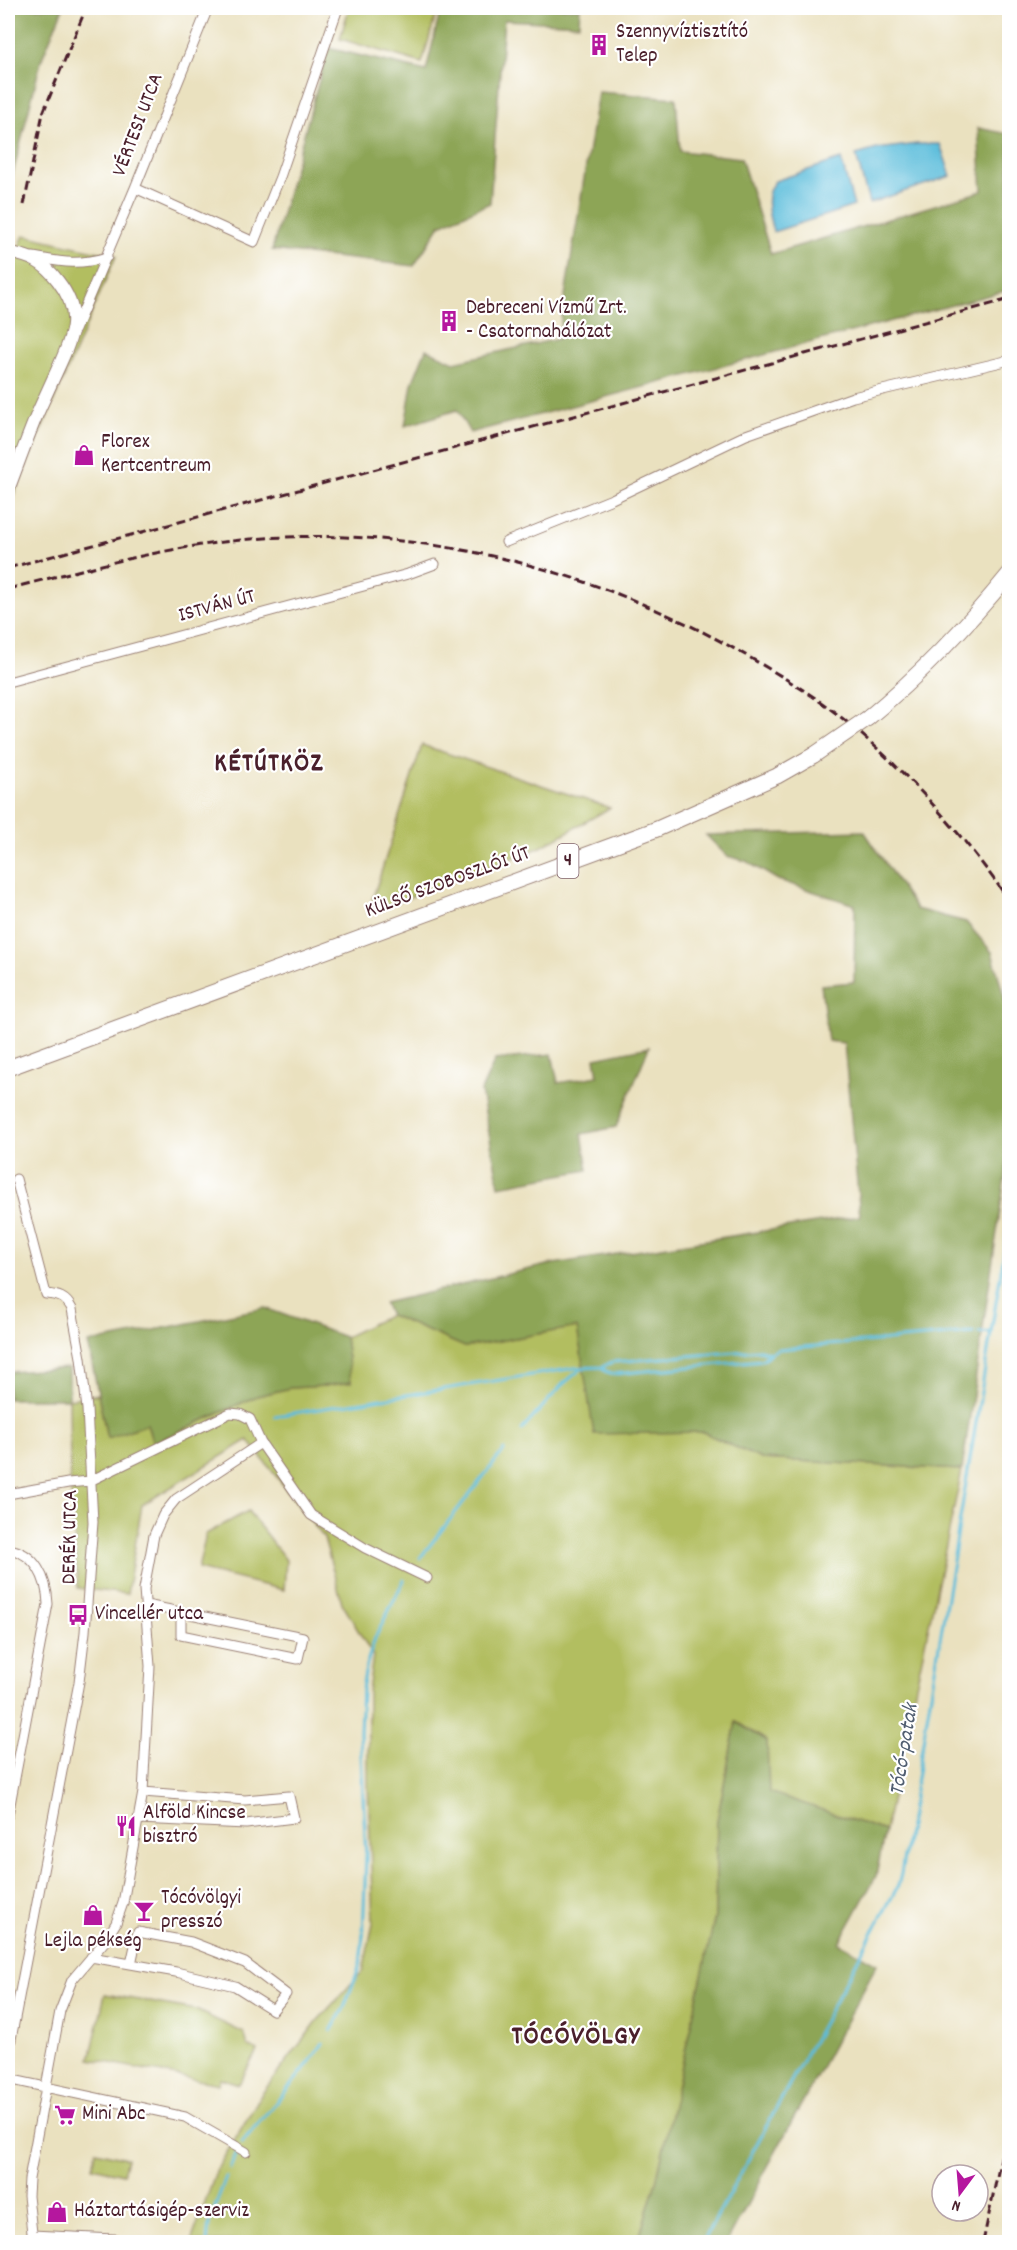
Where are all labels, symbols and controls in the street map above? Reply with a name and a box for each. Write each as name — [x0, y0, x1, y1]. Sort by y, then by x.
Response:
place label: Szennyvíztisztító Telep — [616, 18, 748, 72]
building icon: Szennyvíztisztító Telep — [587, 33, 611, 57]
street label: VÉRTESI UTCA — [106, 69, 172, 181]
place label: Debreceni Vízmű Zrt. - Csatornahálózat — [466, 294, 627, 348]
building icon: Debreceni Vízmű Zrt. - Csatornahálózat — [437, 309, 461, 333]
place label: Florex Kertcentreum — [101, 428, 211, 482]
shop icon: Florex Kertcentreum — [72, 443, 96, 467]
street label: ISTVÁN ÚT — [175, 582, 259, 632]
district label: KÉTÚTKÖZ — [214, 745, 324, 784]
street label: KÜLSŐ SZOBOSZLÓI ÚT — [361, 839, 535, 927]
road number: 4 — [558, 844, 578, 878]
street label: DERÉK UTCA — [55, 1489, 87, 1585]
place label: Vincellér utca — [95, 1600, 204, 1630]
bus stop icon: Vincellér utca — [66, 1603, 90, 1627]
water label: Tócó-patak — [882, 1700, 928, 1798]
place label: Alföld Kincse bisztró — [143, 1799, 246, 1853]
restaurant icon: Alföld Kincse bisztró — [114, 1814, 138, 1838]
place label: Tócóvölgyi presszó — [161, 1884, 241, 1938]
bar icon: Tócóvölgyi presszó — [132, 1899, 156, 1923]
shop icon: Lejla pékség — [81, 1903, 105, 1927]
place label: Lejla pékség — [44, 1927, 142, 1957]
district label: TÓCÓVÖLGY — [511, 2018, 641, 2057]
place label: Mini Abc — [82, 2100, 146, 2130]
supermarket icon: Mini Abc — [53, 2103, 77, 2127]
north arrow — [930, 2163, 990, 2223]
text: N — [949, 2193, 964, 2217]
place label: Háztartásigép-szerviz — [74, 2197, 249, 2227]
shop icon: Háztartásigép-szerviz — [45, 2200, 69, 2224]

